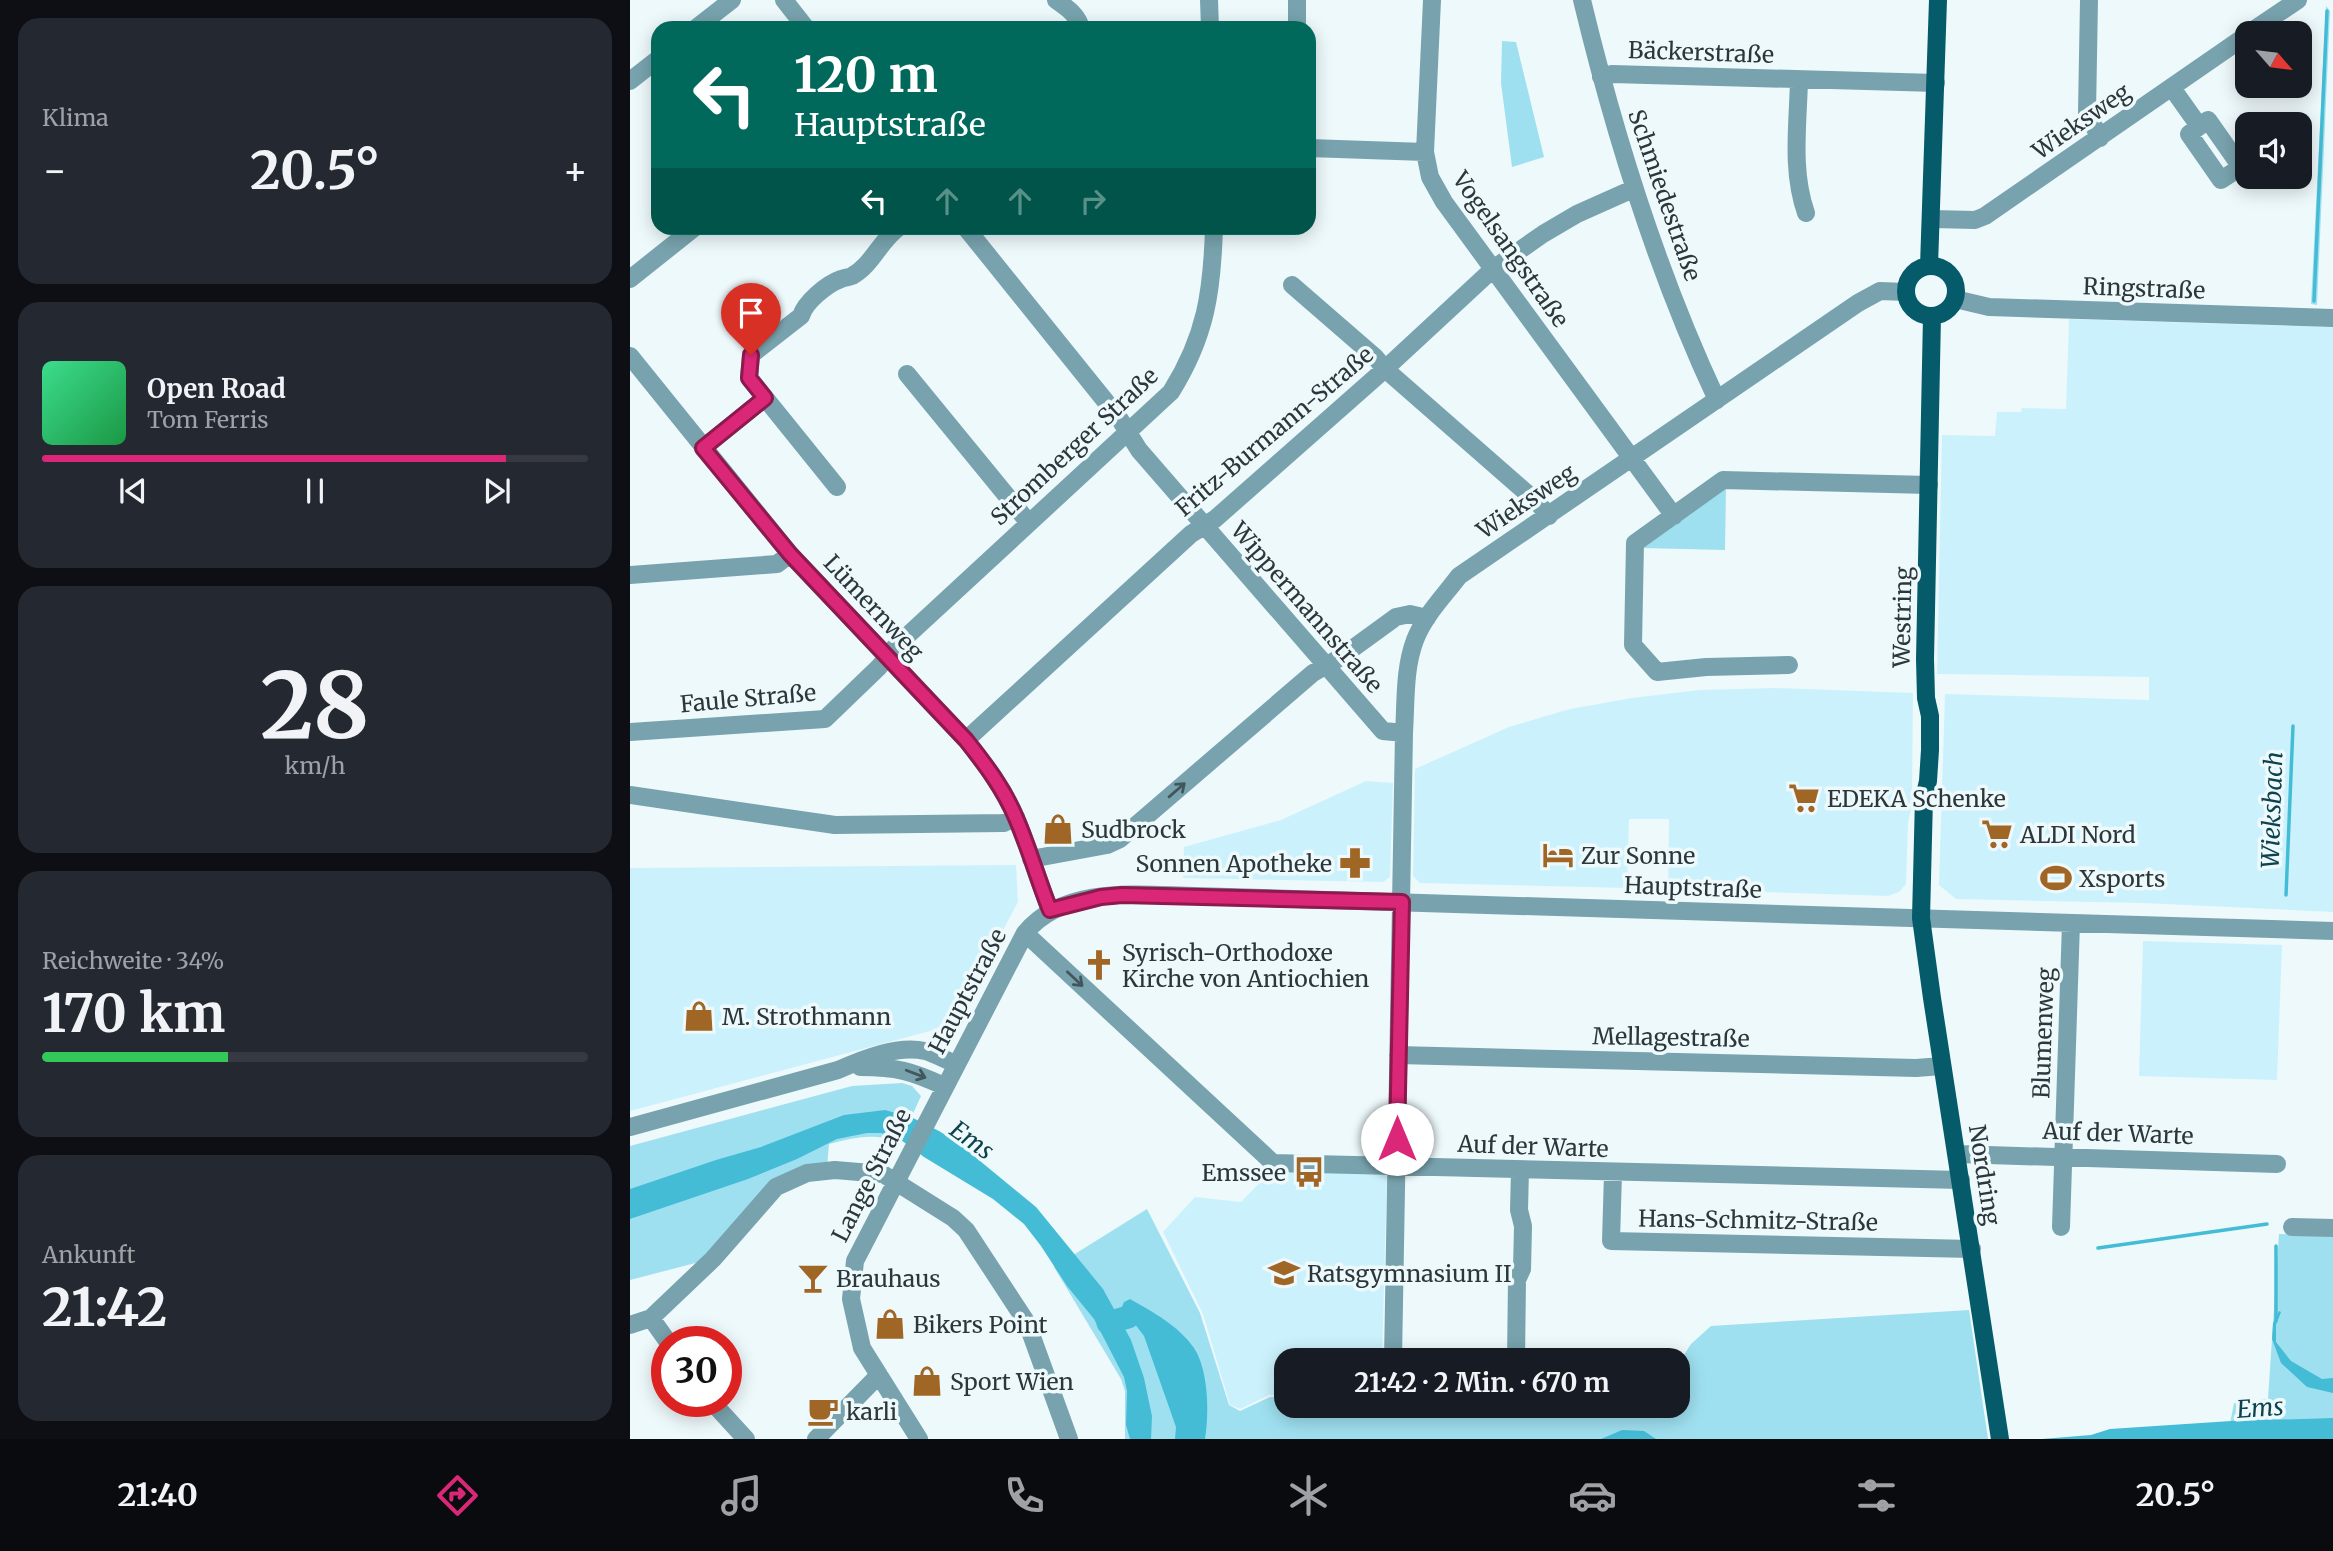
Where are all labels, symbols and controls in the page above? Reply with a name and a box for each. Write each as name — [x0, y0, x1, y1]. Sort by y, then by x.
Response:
north arrow — [2235, 21, 2312, 98]
map controls — [2235, 21, 2312, 189]
street label: Bäckerstraße — [1628, 35, 1774, 69]
text: 120 m — [794, 44, 938, 105]
icon: left — [679, 49, 770, 140]
street label: Wieksweg — [2025, 77, 2136, 166]
text: Klima — [42, 103, 109, 132]
text: Hauptstraße — [794, 105, 986, 145]
street label: Schmiedestraße — [1622, 105, 1708, 285]
button: sound — [2235, 112, 2312, 189]
text: 20.5° — [250, 138, 380, 203]
text: − — [42, 147, 67, 194]
text: + — [563, 147, 588, 194]
street label: Vogelsangstraße — [1446, 165, 1575, 332]
icon: left — [855, 182, 893, 220]
icon: ahead — [928, 182, 966, 220]
icon: ahead — [1001, 182, 1039, 220]
icon: right — [1074, 182, 1112, 220]
street label: Ringstraße — [2082, 271, 2206, 305]
pin — [721, 283, 781, 355]
icon: arrive — [732, 294, 770, 332]
street label: Fritz-Burmann-Straße — [1169, 340, 1379, 522]
street label: Stromberger Straße — [984, 361, 1164, 531]
text: Open Road — [147, 372, 286, 405]
text: Tom Ferris — [147, 405, 269, 434]
street label: Wieksweg — [1470, 457, 1581, 545]
icon: previous — [114, 472, 152, 510]
icon: pause — [296, 472, 334, 510]
icon: next — [478, 472, 516, 510]
street label: Wippermannstraße — [1224, 515, 1389, 698]
street label: Lümernweg — [818, 548, 930, 666]
street label: Westring — [1887, 566, 1917, 669]
text: 28 — [260, 648, 370, 763]
street label: Faule Straße — [679, 678, 817, 718]
text: km/h — [285, 751, 345, 780]
water label: Wieksbach — [2254, 751, 2290, 869]
supermarket icon: EDEKA Schenke — [1787, 781, 1821, 815]
one-way arrow — [1167, 782, 1185, 798]
place label: EDEKA Schenke — [1827, 784, 2006, 813]
shop icon: Sudbrock — [1041, 812, 1075, 846]
place label: Sudbrock — [1081, 815, 1186, 844]
supermarket icon: ALDI Nord — [1980, 817, 2014, 851]
place label: ALDI Nord — [2019, 820, 2136, 849]
hotel icon: Zur Sonne — [1541, 838, 1575, 872]
place label: Zur Sonne — [1581, 841, 1695, 870]
pharmacy icon: Sonnen Apotheke — [1338, 846, 1372, 880]
place label: Sonnen Apotheke — [1135, 849, 1332, 878]
sports icon: Xsports — [2039, 861, 2073, 895]
place label: Xsports — [2079, 864, 2165, 893]
street label: Hauptstraße — [1624, 870, 1762, 904]
street label: Hauptstraße — [922, 923, 1012, 1059]
place label: Syrisch-Orthodoxe Kirche von Antiochien — [1122, 938, 1369, 993]
text: Reichweite · 34% — [42, 946, 224, 975]
church icon: Syrisch-Orthodoxe Kirche von Antiochien — [1082, 948, 1116, 982]
street label: Blumenweg — [2026, 967, 2060, 1099]
one-way arrow — [1066, 971, 1084, 987]
text: 170 km — [42, 981, 225, 1046]
shop icon: M. Strothmann — [682, 999, 716, 1033]
place label: M. Strothmann — [722, 1002, 891, 1031]
street label: Mellagestraße — [1592, 1021, 1750, 1053]
one-way arrow — [905, 1069, 926, 1081]
position arrow — [1360, 1102, 1434, 1176]
street label: Lange Straße — [825, 1103, 917, 1247]
water label: Ems — [944, 1114, 1000, 1166]
street label: Auf der Warte — [2041, 1116, 2194, 1150]
street label: Nordring — [1963, 1123, 2007, 1227]
street label: Auf der Warte — [1456, 1129, 1609, 1163]
bus stop icon: Emssee — [1292, 1155, 1326, 1189]
place label: Emssee — [1202, 1158, 1286, 1187]
street label: Hans-Schmitz-Straße — [1638, 1203, 1878, 1237]
text: Ankunft — [42, 1240, 135, 1269]
school or university icon: Ratsgymnasium II — [1267, 1256, 1301, 1290]
place label: Ratsgymnasium II — [1307, 1259, 1512, 1288]
bar icon: Brauhaus — [796, 1261, 830, 1295]
place label: Brauhaus — [836, 1264, 941, 1293]
text: 21:42 — [42, 1275, 167, 1340]
shop icon: Bikers Point — [873, 1307, 907, 1341]
place label: Bikers Point — [913, 1310, 1048, 1339]
speed limit sign: 30 — [651, 1326, 742, 1417]
shop icon: Sport Wien — [910, 1364, 944, 1398]
text: 21:42 · 2 Min. · 670 m — [1354, 1366, 1610, 1399]
place label: Sport Wien — [950, 1367, 1074, 1396]
water label: Ems — [2236, 1391, 2284, 1425]
cafe icon: karli — [806, 1394, 840, 1428]
place label: karli — [846, 1397, 897, 1426]
icon: directions — [433, 1471, 482, 1520]
icon: music — [717, 1471, 766, 1520]
icon: phone — [1000, 1471, 1049, 1520]
icon: climate — [1284, 1471, 1333, 1520]
icon: car — [1568, 1471, 1617, 1520]
icon: filters — [1852, 1471, 1901, 1520]
text: 21:40 — [117, 1475, 198, 1515]
text: 20.5° — [2136, 1475, 2216, 1515]

